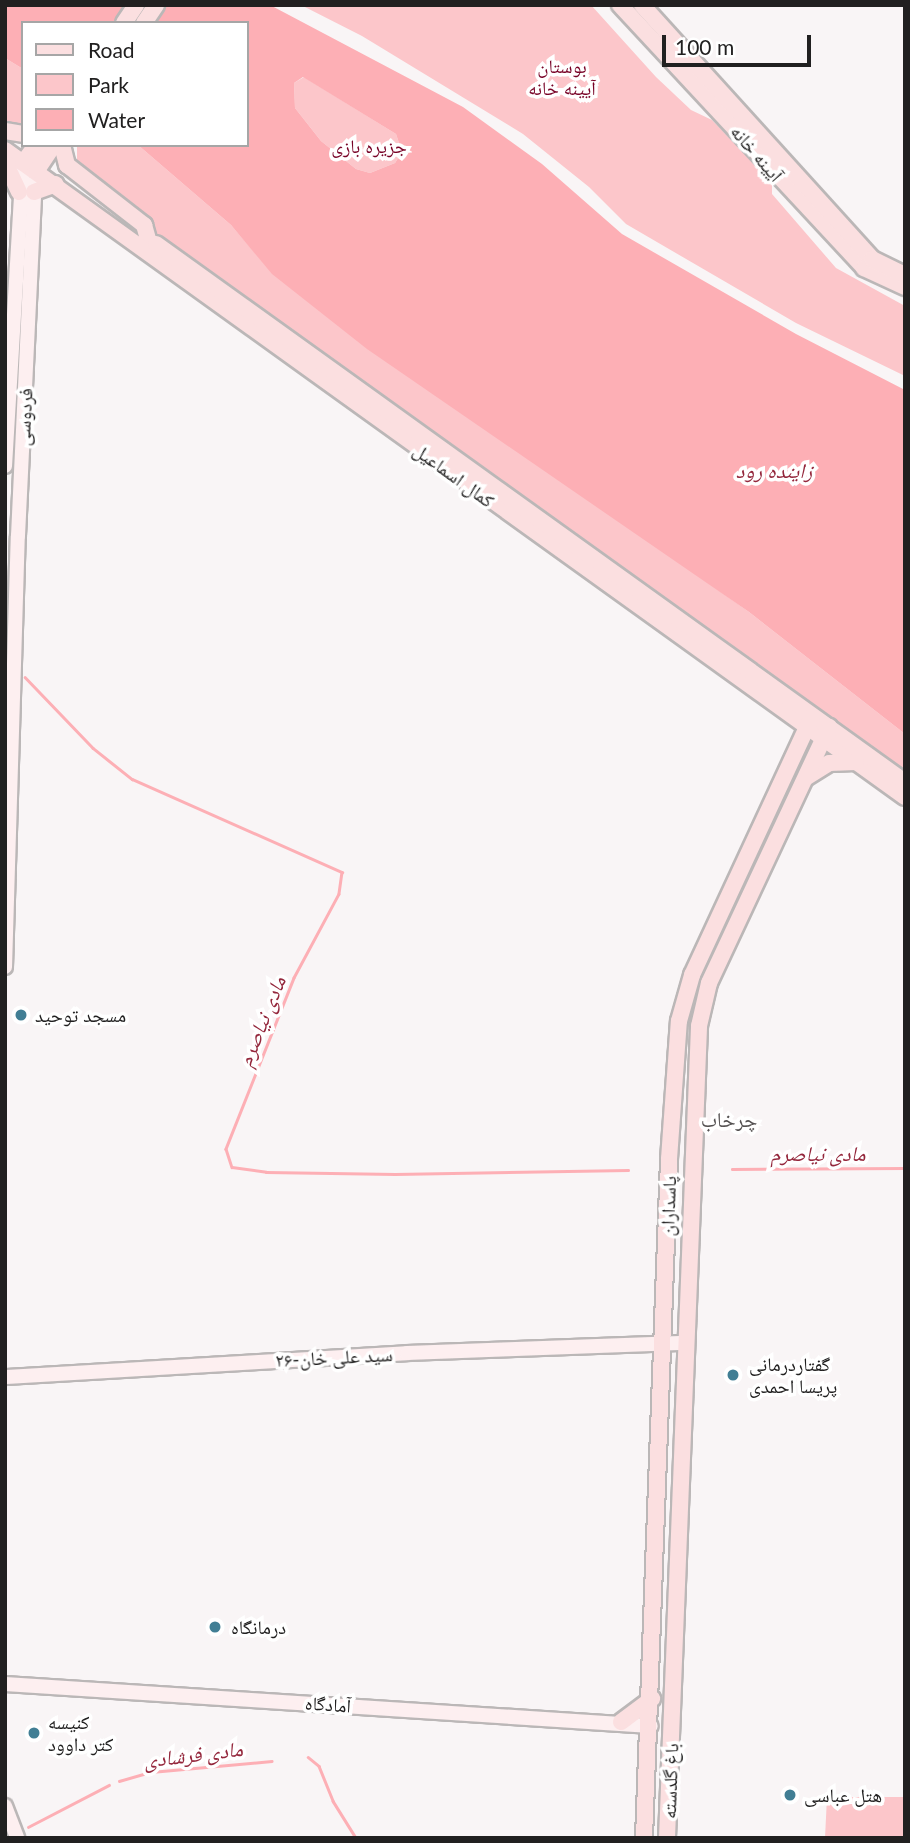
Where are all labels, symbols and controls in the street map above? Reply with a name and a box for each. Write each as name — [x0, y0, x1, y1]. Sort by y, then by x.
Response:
legend — [21, 21, 248, 147]
scale bar — [665, 21, 814, 65]
text: 100 m — [675, 34, 734, 59]
text: Road — [88, 37, 135, 62]
park label: بوستان آیینه خانه — [528, 55, 596, 99]
text: Park — [88, 72, 129, 97]
text: Water — [88, 107, 145, 132]
street label: آیینه خانه — [726, 120, 788, 186]
park label: جزیره بازی — [331, 135, 407, 157]
street label: فردوسی — [11, 387, 37, 447]
street label: کمال اسماعیل — [409, 438, 499, 512]
water label: زاینده رود — [736, 457, 812, 483]
water label: مادی نیاصرم — [231, 972, 291, 1070]
place label: مسجد توحید — [35, 1004, 126, 1026]
marker: مسجد توحید — [13, 1007, 29, 1023]
district label: چرخاب — [701, 1106, 757, 1132]
water label: مادی نیاصرم — [770, 1140, 866, 1166]
street label: پاسداران — [656, 1175, 680, 1237]
street label: ۲۶-سید علی خان — [275, 1343, 393, 1371]
place label: گفتاردرمانی پریسا احمدی — [749, 1353, 837, 1397]
marker: گفتاردرمانی پریسا احمدی — [723, 1365, 743, 1385]
place label: درمانگاه — [231, 1616, 286, 1638]
marker: درمانگاه — [205, 1617, 225, 1637]
street label: آمادگاه — [304, 1691, 352, 1717]
place label: کنیسه کتر داوود — [48, 1711, 113, 1755]
marker: کنیسه کتر داوود — [26, 1725, 42, 1741]
water label: مادی فرشادی — [142, 1735, 244, 1773]
street label: باغ گلدسته — [657, 1743, 683, 1819]
place label: هتل عباسی — [804, 1784, 882, 1806]
marker: هتل عباسی — [782, 1787, 798, 1803]

